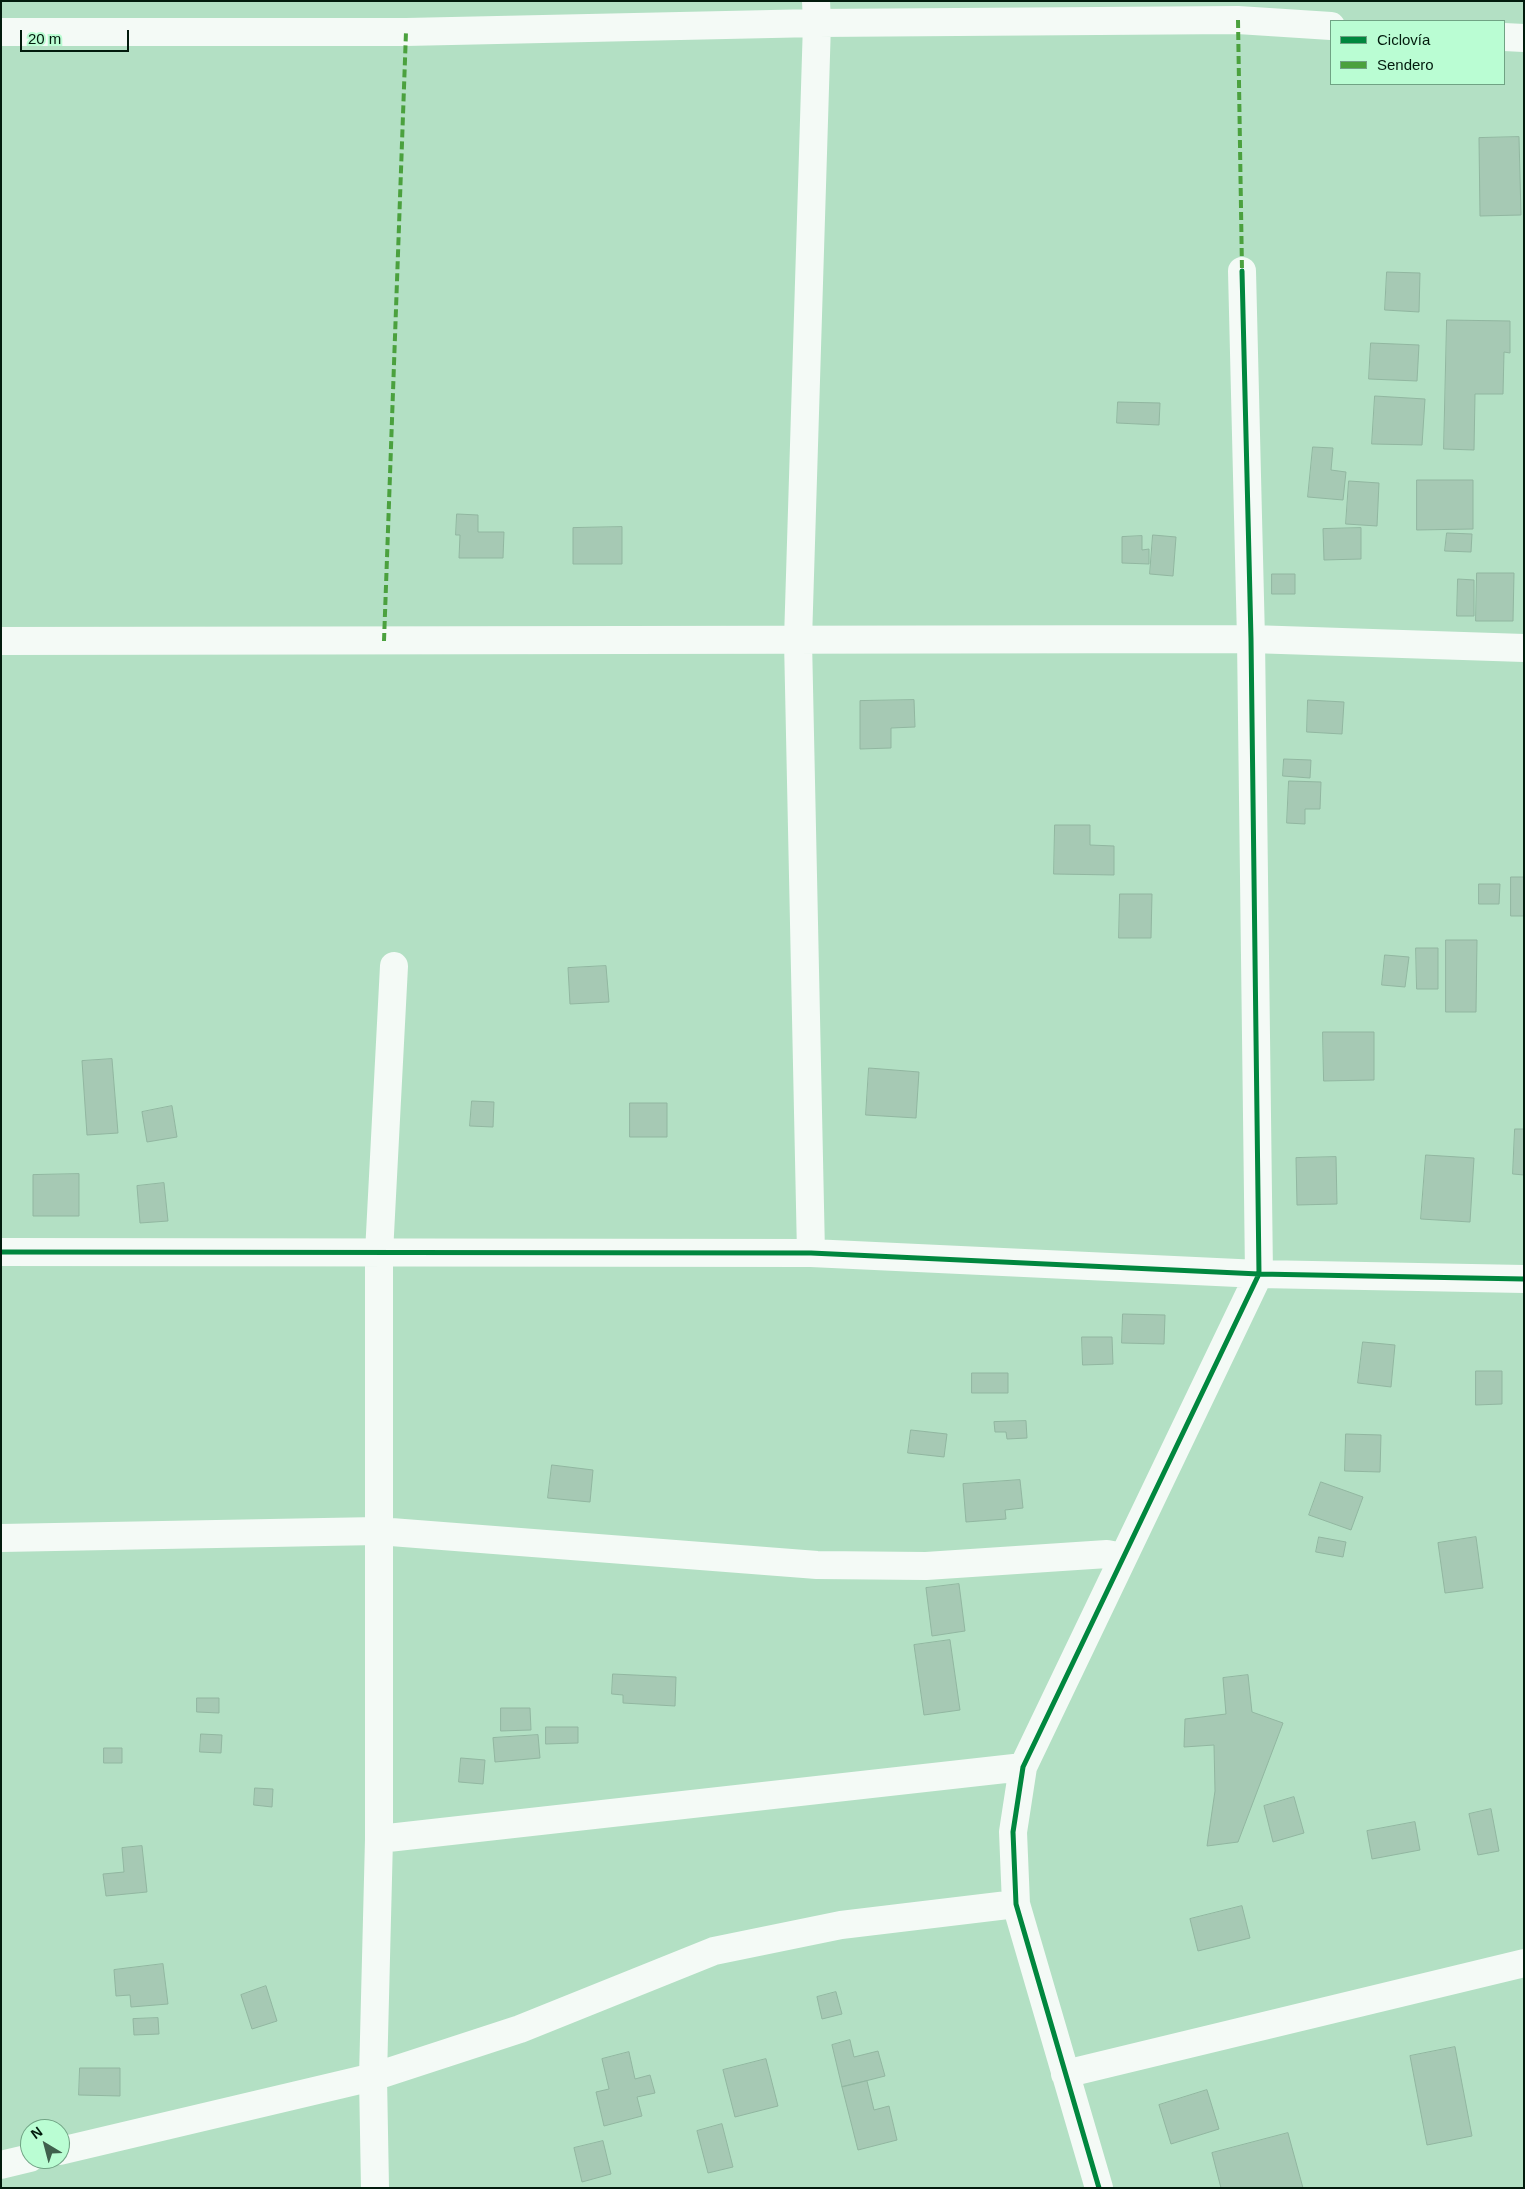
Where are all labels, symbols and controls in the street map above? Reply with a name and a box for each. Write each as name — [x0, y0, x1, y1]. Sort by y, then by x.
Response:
scale bar — [22, 20, 131, 52]
legend — [1330, 20, 1505, 85]
text: 20 m — [28, 30, 61, 47]
text: Ciclovía — [1377, 31, 1430, 48]
text: Sendero — [1377, 56, 1434, 73]
north arrow — [20, 2119, 70, 2169]
text: N — [28, 2123, 45, 2142]

